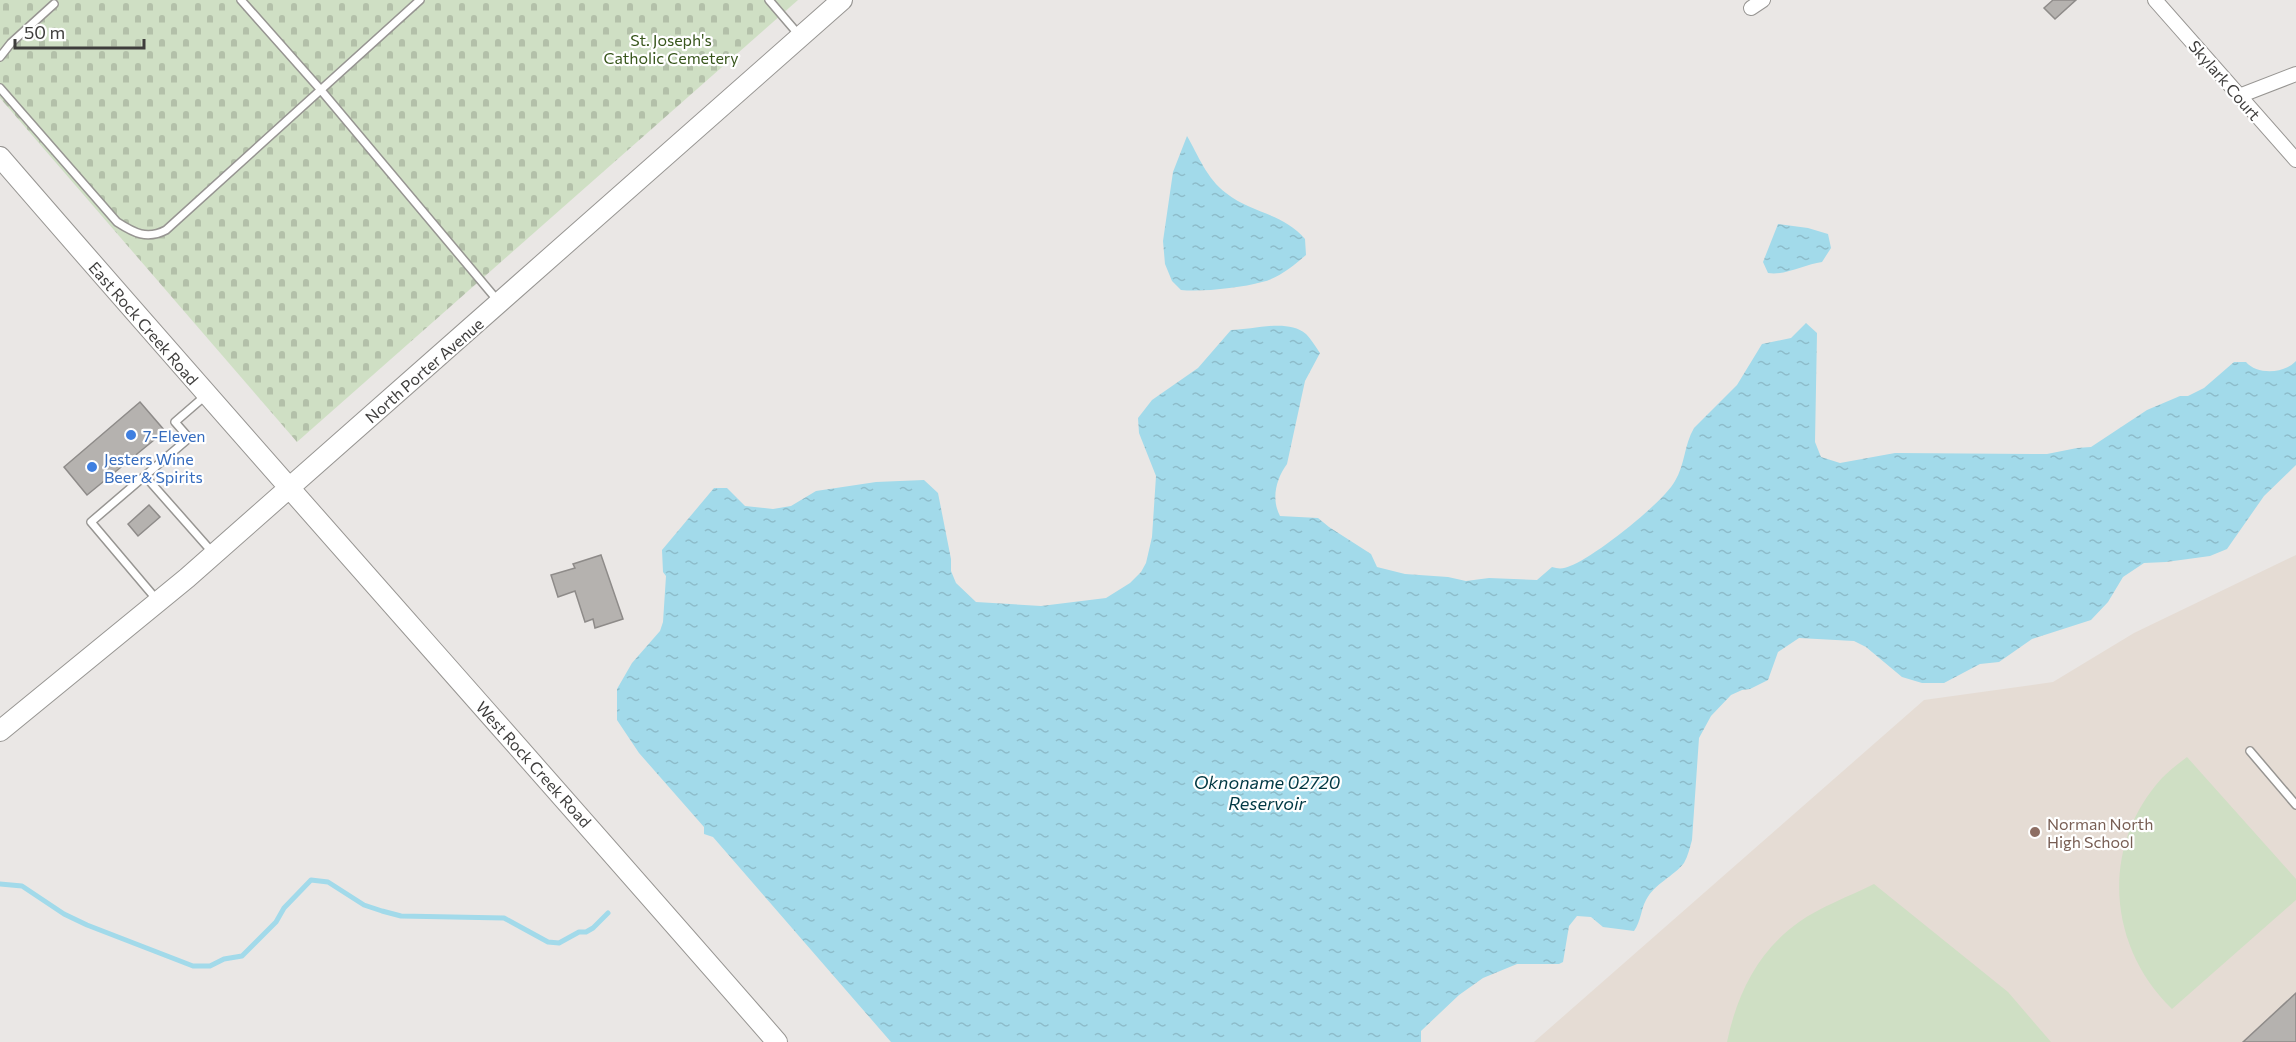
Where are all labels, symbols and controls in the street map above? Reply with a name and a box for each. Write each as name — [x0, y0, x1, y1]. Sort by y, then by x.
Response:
scale bar — [15, 12, 144, 50]
text: 50 m — [24, 21, 65, 43]
park label: St. Joseph's Catholic Cemetery — [603, 30, 739, 67]
street label: Skylark Court — [2185, 36, 2265, 124]
street label: East Rock Creek Road — [85, 257, 203, 389]
street label: North Porter Avenue — [361, 314, 487, 426]
place label: 7-Eleven — [143, 426, 206, 445]
marker: 7-Eleven — [124, 428, 138, 442]
place label: Jesters Wine Beer & Spirits — [104, 449, 203, 486]
marker: Jesters Wine Beer & Spirits — [85, 460, 99, 474]
street label: West Rock Creek Road — [472, 697, 596, 831]
water label: Oknoname 02720 Reservoir — [1194, 771, 1341, 814]
place label: Norman North High School — [2047, 814, 2153, 851]
marker: Norman North High School — [2028, 825, 2042, 839]

